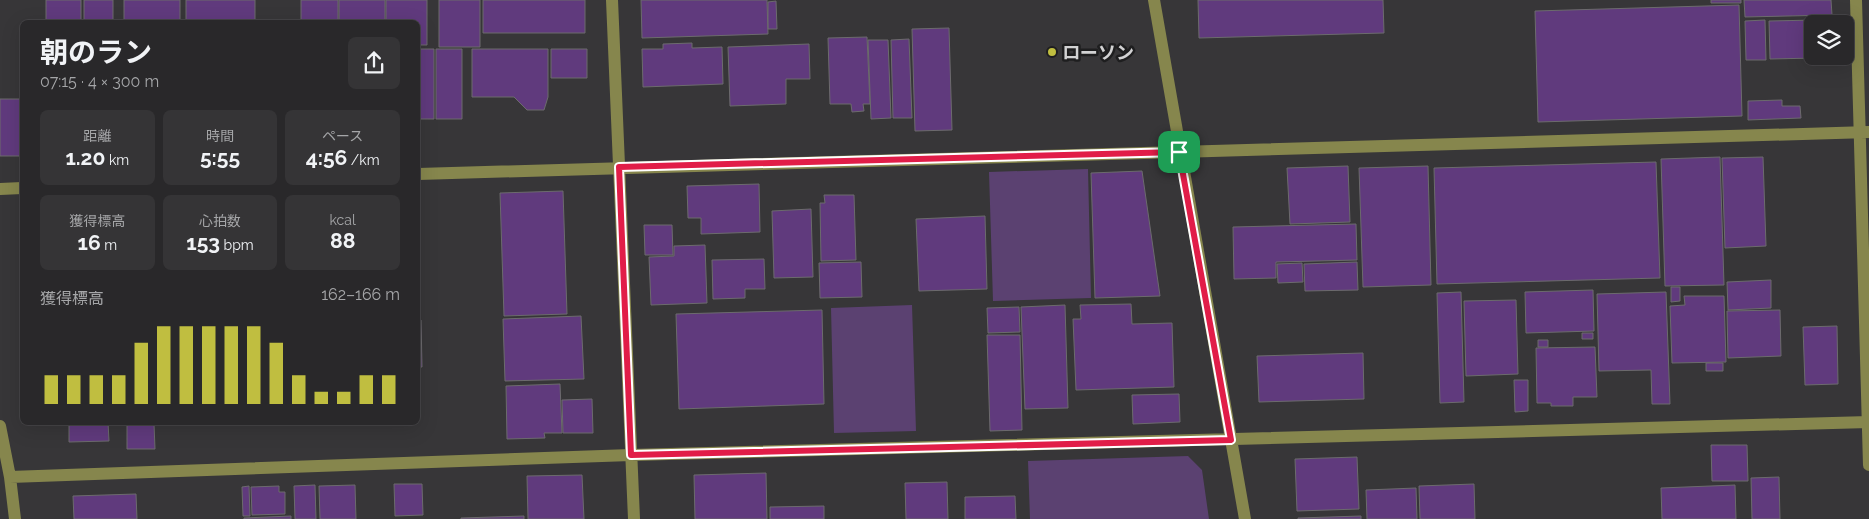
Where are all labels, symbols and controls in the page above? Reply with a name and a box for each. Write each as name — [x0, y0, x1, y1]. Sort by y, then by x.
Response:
map controls — [1804, 15, 1854, 65]
button: layers — [1804, 15, 1854, 65]
text: 朝のラン — [40, 36, 152, 69]
button: share — [348, 37, 400, 89]
place label: ローソン — [1062, 42, 1134, 63]
marker: ローソン — [1046, 46, 1058, 58]
text: 07:15 · 4 × 300 m — [40, 72, 159, 91]
text: 距離 — [83, 128, 111, 144]
text: 時間 — [206, 128, 234, 144]
text: ペース — [322, 128, 363, 144]
pin — [1158, 131, 1200, 173]
icon: arrive — [1165, 138, 1193, 166]
text: 1.20 — [65, 145, 105, 170]
text: 5:55 — [200, 145, 240, 170]
text: 4:56 — [306, 145, 347, 170]
text: km — [105, 152, 129, 168]
text: /km — [347, 152, 380, 168]
text: kcal — [330, 212, 356, 228]
text: 獲得標高 — [69, 213, 125, 229]
text: 心拍数 — [199, 213, 241, 229]
text: 88 — [330, 228, 355, 253]
text: 16 — [78, 230, 101, 255]
text: 153 — [186, 230, 220, 255]
text: m — [101, 237, 117, 253]
text: bpm — [220, 237, 254, 253]
text: 162–166 m — [321, 285, 400, 304]
text: 獲得標高 — [40, 289, 104, 308]

